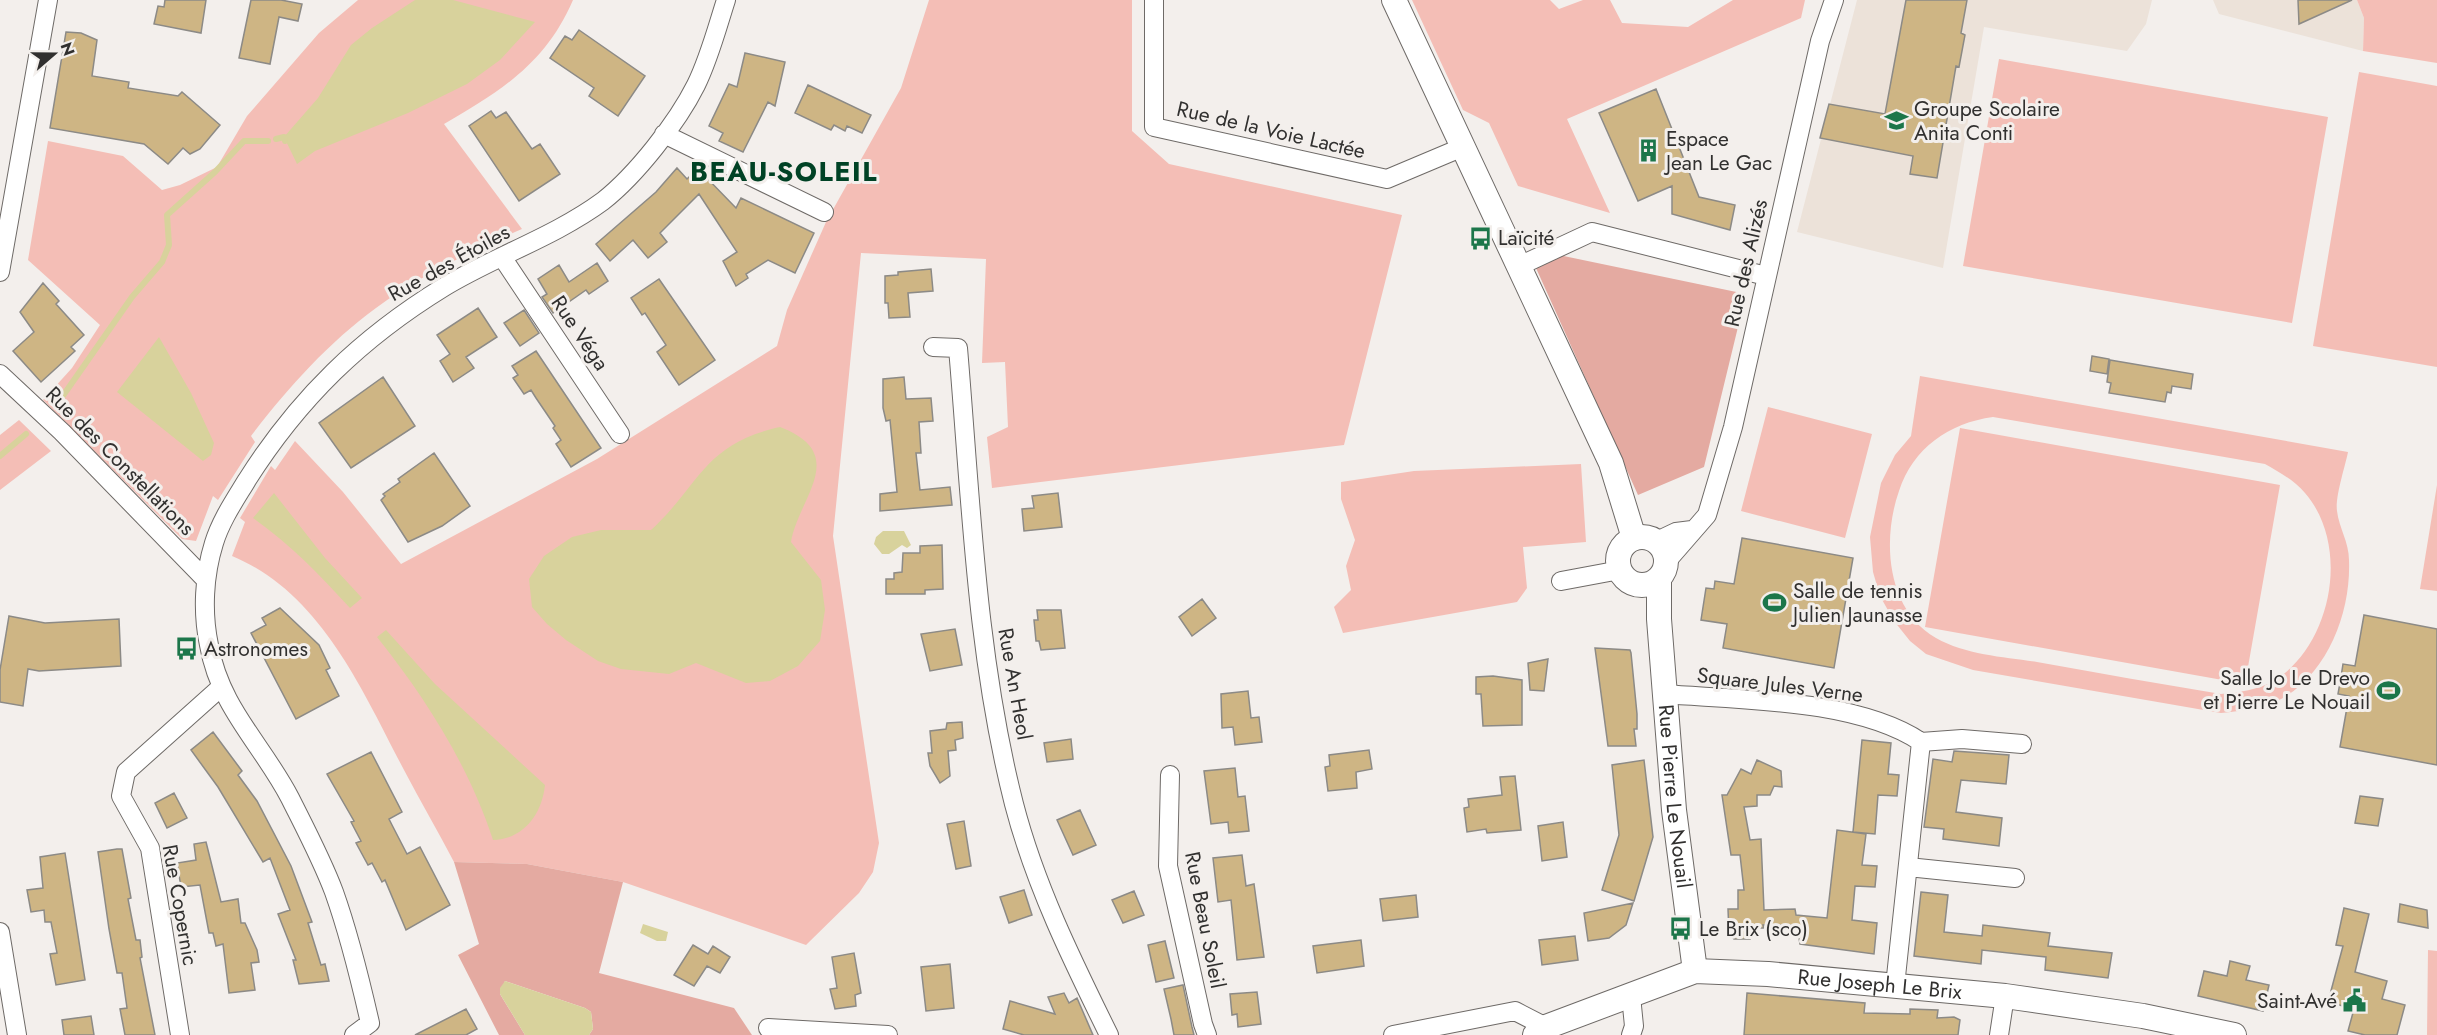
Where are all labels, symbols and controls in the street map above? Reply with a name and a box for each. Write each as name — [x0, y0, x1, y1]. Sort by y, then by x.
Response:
north arrow — [24, 24, 84, 84]
text: N — [55, 39, 81, 59]
street label: Rue de la Voie Lactée — [1174, 94, 1368, 166]
place label: Groupe Scolaire Anita Conti — [1914, 94, 2060, 148]
school or university icon: Groupe Scolaire Anita Conti — [1883, 108, 1909, 134]
place label: Espace Jean Le Gac — [1663, 124, 1772, 178]
building icon: Espace Jean Le Gac — [1635, 138, 1661, 164]
district label: BEAU-SOLEIL — [690, 152, 878, 191]
street label: Rue des Alizés — [1717, 196, 1775, 330]
street label: Rue des Étoiles — [383, 217, 515, 309]
place label: Laïcité — [1498, 223, 1555, 253]
bus stop icon: Laïcité — [1467, 225, 1493, 251]
street label: Rue Véga — [544, 289, 616, 377]
street label: Rue des Constellations — [39, 380, 201, 542]
place label: Salle de tennis Julien Jaunasse — [1790, 576, 1923, 630]
sports icon: Salle de tennis Julien Jaunasse — [1762, 590, 1788, 616]
street label: Rue An Heol — [990, 626, 1040, 742]
place label: Astronomes — [204, 634, 308, 664]
bus stop icon: Astronomes — [173, 636, 199, 662]
street label: Square Jules Verne — [1695, 660, 1865, 710]
place label: Salle Jo Le Drevo et Pierre Le Nouail — [2203, 663, 2370, 717]
sports icon: Salle Jo Le Drevo et Pierre Le Nouail — [2375, 677, 2401, 703]
street label: Rue Pierre Le Nouail — [1651, 703, 1699, 890]
street label: Rue Copernic — [155, 842, 205, 968]
street label: Rue Beau Soleil — [1177, 849, 1233, 991]
place label: Le Brix (sco) — [1699, 914, 1808, 944]
bus stop icon: Le Brix (sco) — [1668, 916, 1694, 942]
street label: Rue Joseph Le Brix — [1796, 962, 1963, 1007]
place label: Saint-Avé — [2257, 986, 2337, 1016]
public building icon: Saint-Avé — [2342, 988, 2368, 1014]

